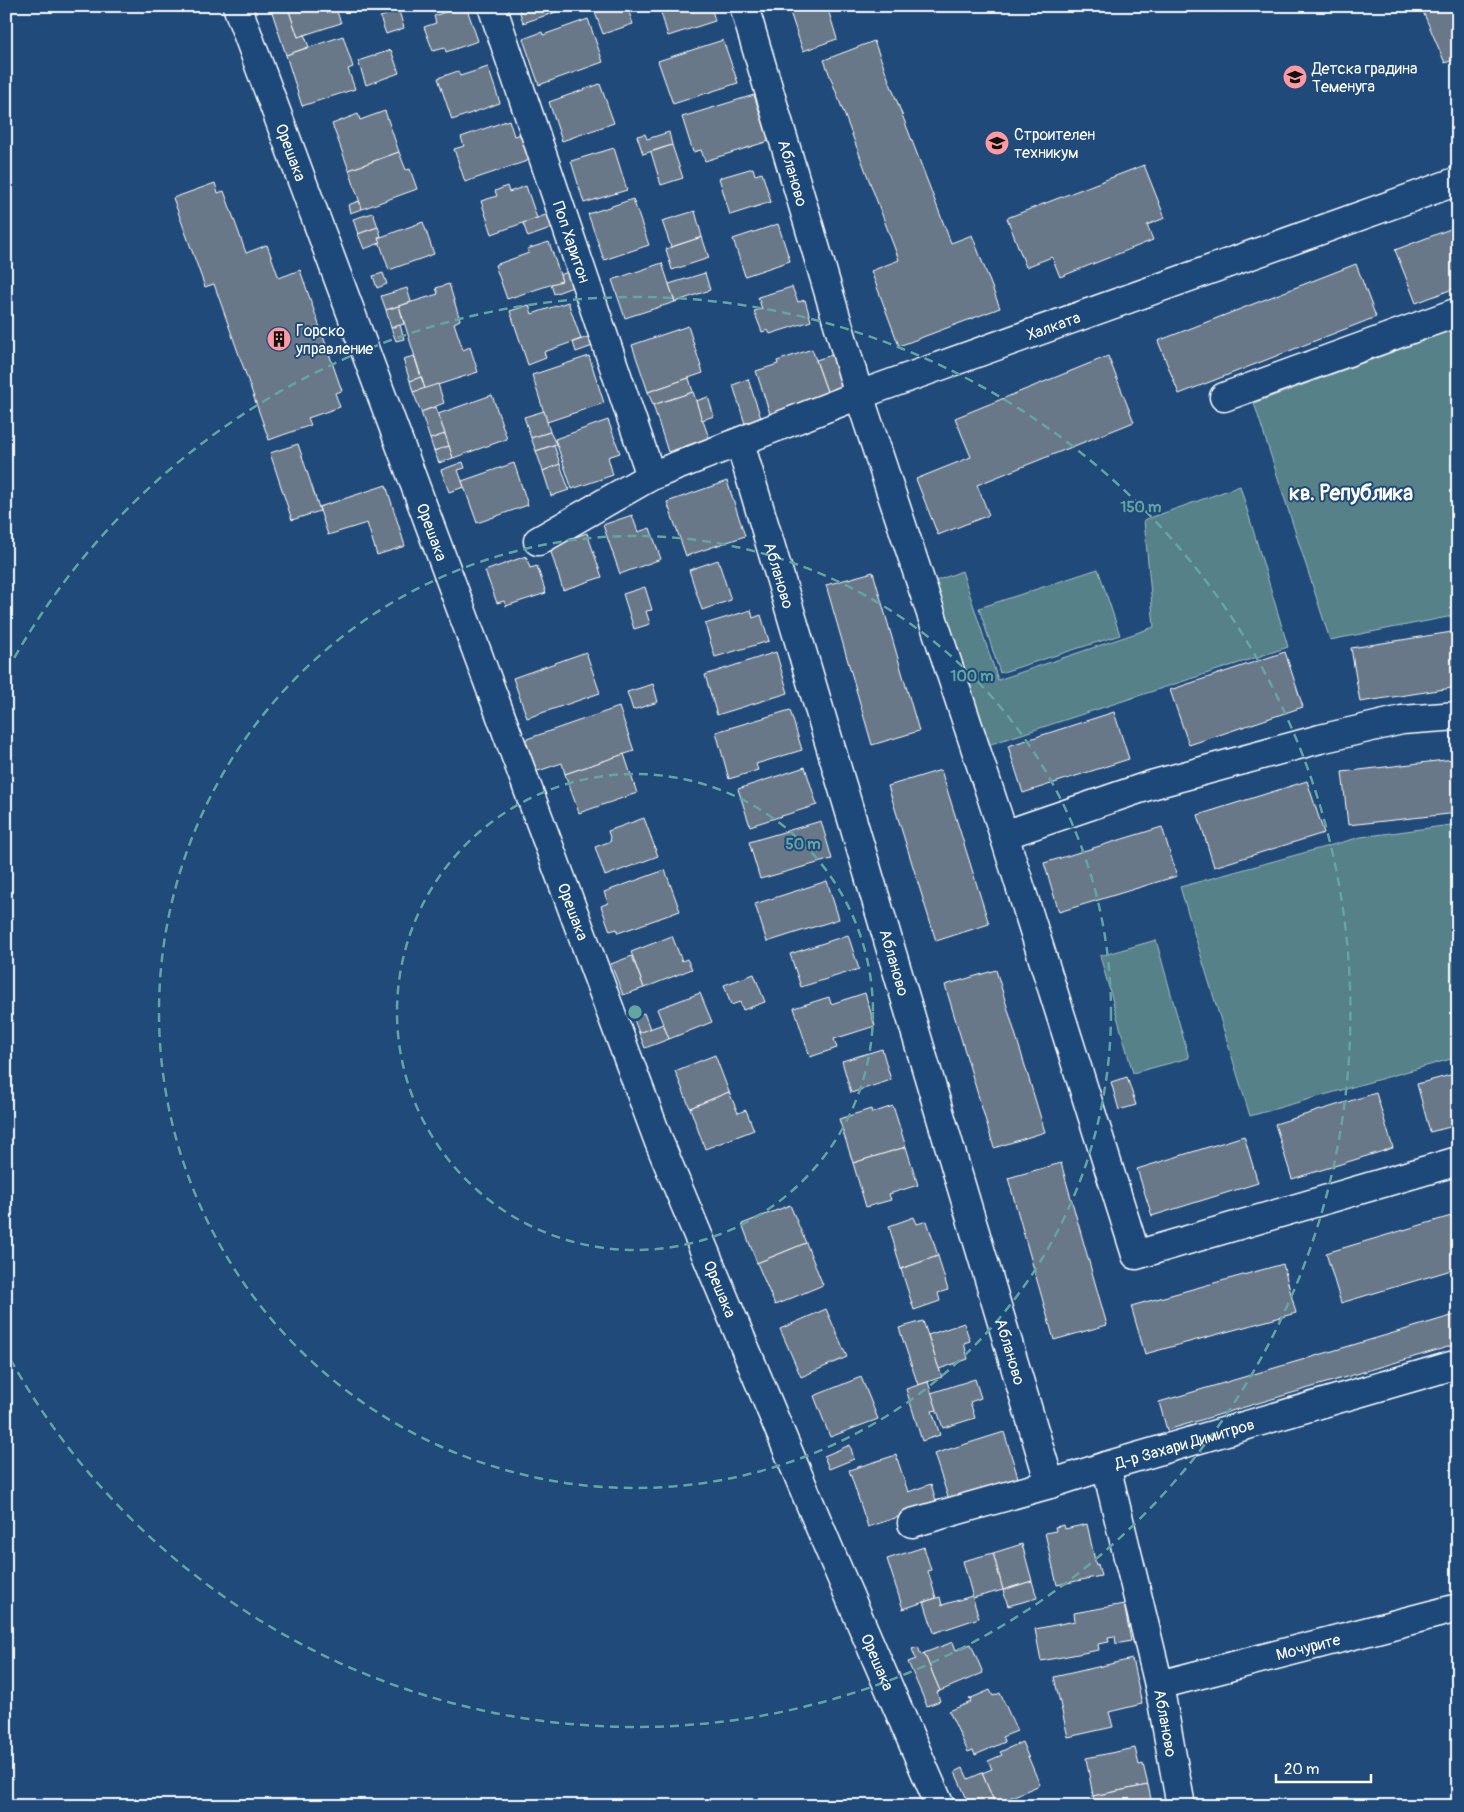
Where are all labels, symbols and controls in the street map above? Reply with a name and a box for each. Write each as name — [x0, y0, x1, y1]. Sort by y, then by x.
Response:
place label: Детска градина Теменуга — [1311, 59, 1417, 97]
school or university icon: Детска градина Теменуга — [1282, 64, 1308, 90]
street label: Орешака — [271, 121, 310, 184]
place label: Строителен техникум — [1014, 125, 1095, 163]
school or university icon: Строителен техникум — [984, 130, 1010, 156]
street label: Абланово — [773, 137, 812, 209]
street label: Поп Харитон — [548, 199, 594, 286]
street label: Халката — [1024, 308, 1083, 345]
place label: Горско управление — [295, 321, 373, 359]
building icon: Горско управление — [266, 326, 292, 352]
district label: кв. Република — [1289, 480, 1413, 507]
text: 150 m — [1121, 498, 1161, 517]
street label: Орешака — [412, 501, 451, 564]
street label: Абланово — [759, 540, 798, 612]
text: 100 m — [951, 667, 993, 686]
text: 50 m — [786, 835, 820, 854]
street label: Орешака — [553, 880, 592, 944]
street label: Абланово — [874, 927, 913, 999]
centre of rings — [626, 1003, 644, 1021]
street label: Орешака — [699, 1258, 740, 1321]
street label: Абланово — [990, 1316, 1029, 1388]
street label: Д-р Захари Димитров — [1112, 1414, 1257, 1474]
street label: Мочурите — [1274, 1630, 1343, 1665]
street label: Орешака — [856, 1631, 898, 1694]
street label: Абланово — [1149, 1688, 1181, 1759]
scale bar — [1276, 1752, 1372, 1784]
text: 20 m — [1284, 1760, 1319, 1779]

